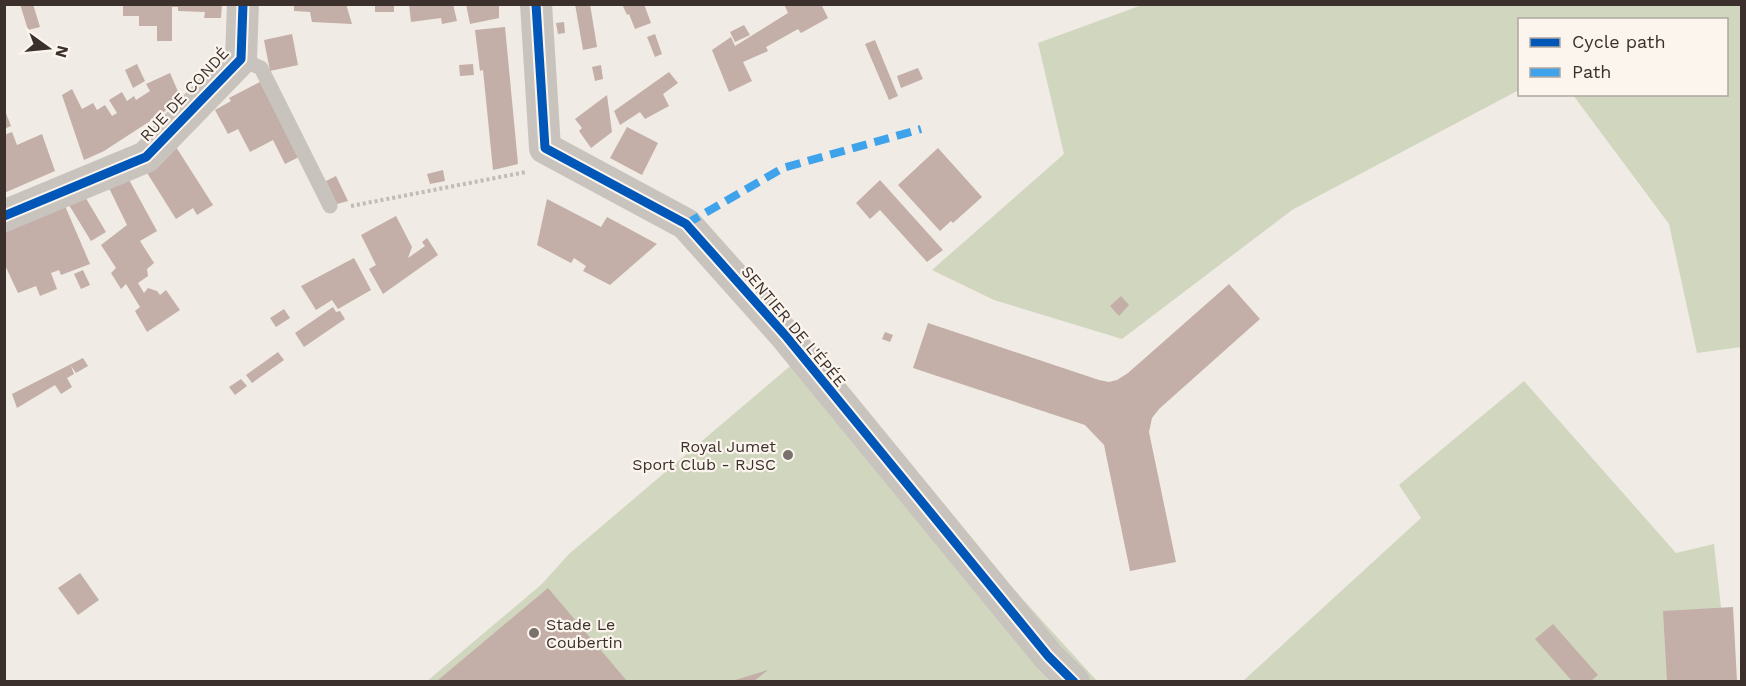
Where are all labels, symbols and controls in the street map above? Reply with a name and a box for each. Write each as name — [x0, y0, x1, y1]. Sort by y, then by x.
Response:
north arrow — [18, 18, 78, 78]
legend — [1518, 18, 1728, 96]
text: Cycle path — [1572, 31, 1666, 52]
text: N — [51, 44, 73, 60]
street label: RUE DE CONDÉ — [136, 44, 233, 145]
text: Path — [1572, 61, 1612, 82]
street label: SENTIER DE L'ÉPÉE — [738, 262, 850, 391]
place label: Royal Jumet Sport Club - RJSC — [632, 437, 776, 474]
marker: Royal Jumet Sport Club - RJSC — [781, 448, 795, 462]
place label: Stade Le Coubertin — [546, 615, 623, 652]
marker: Stade Le Coubertin — [527, 626, 541, 640]

